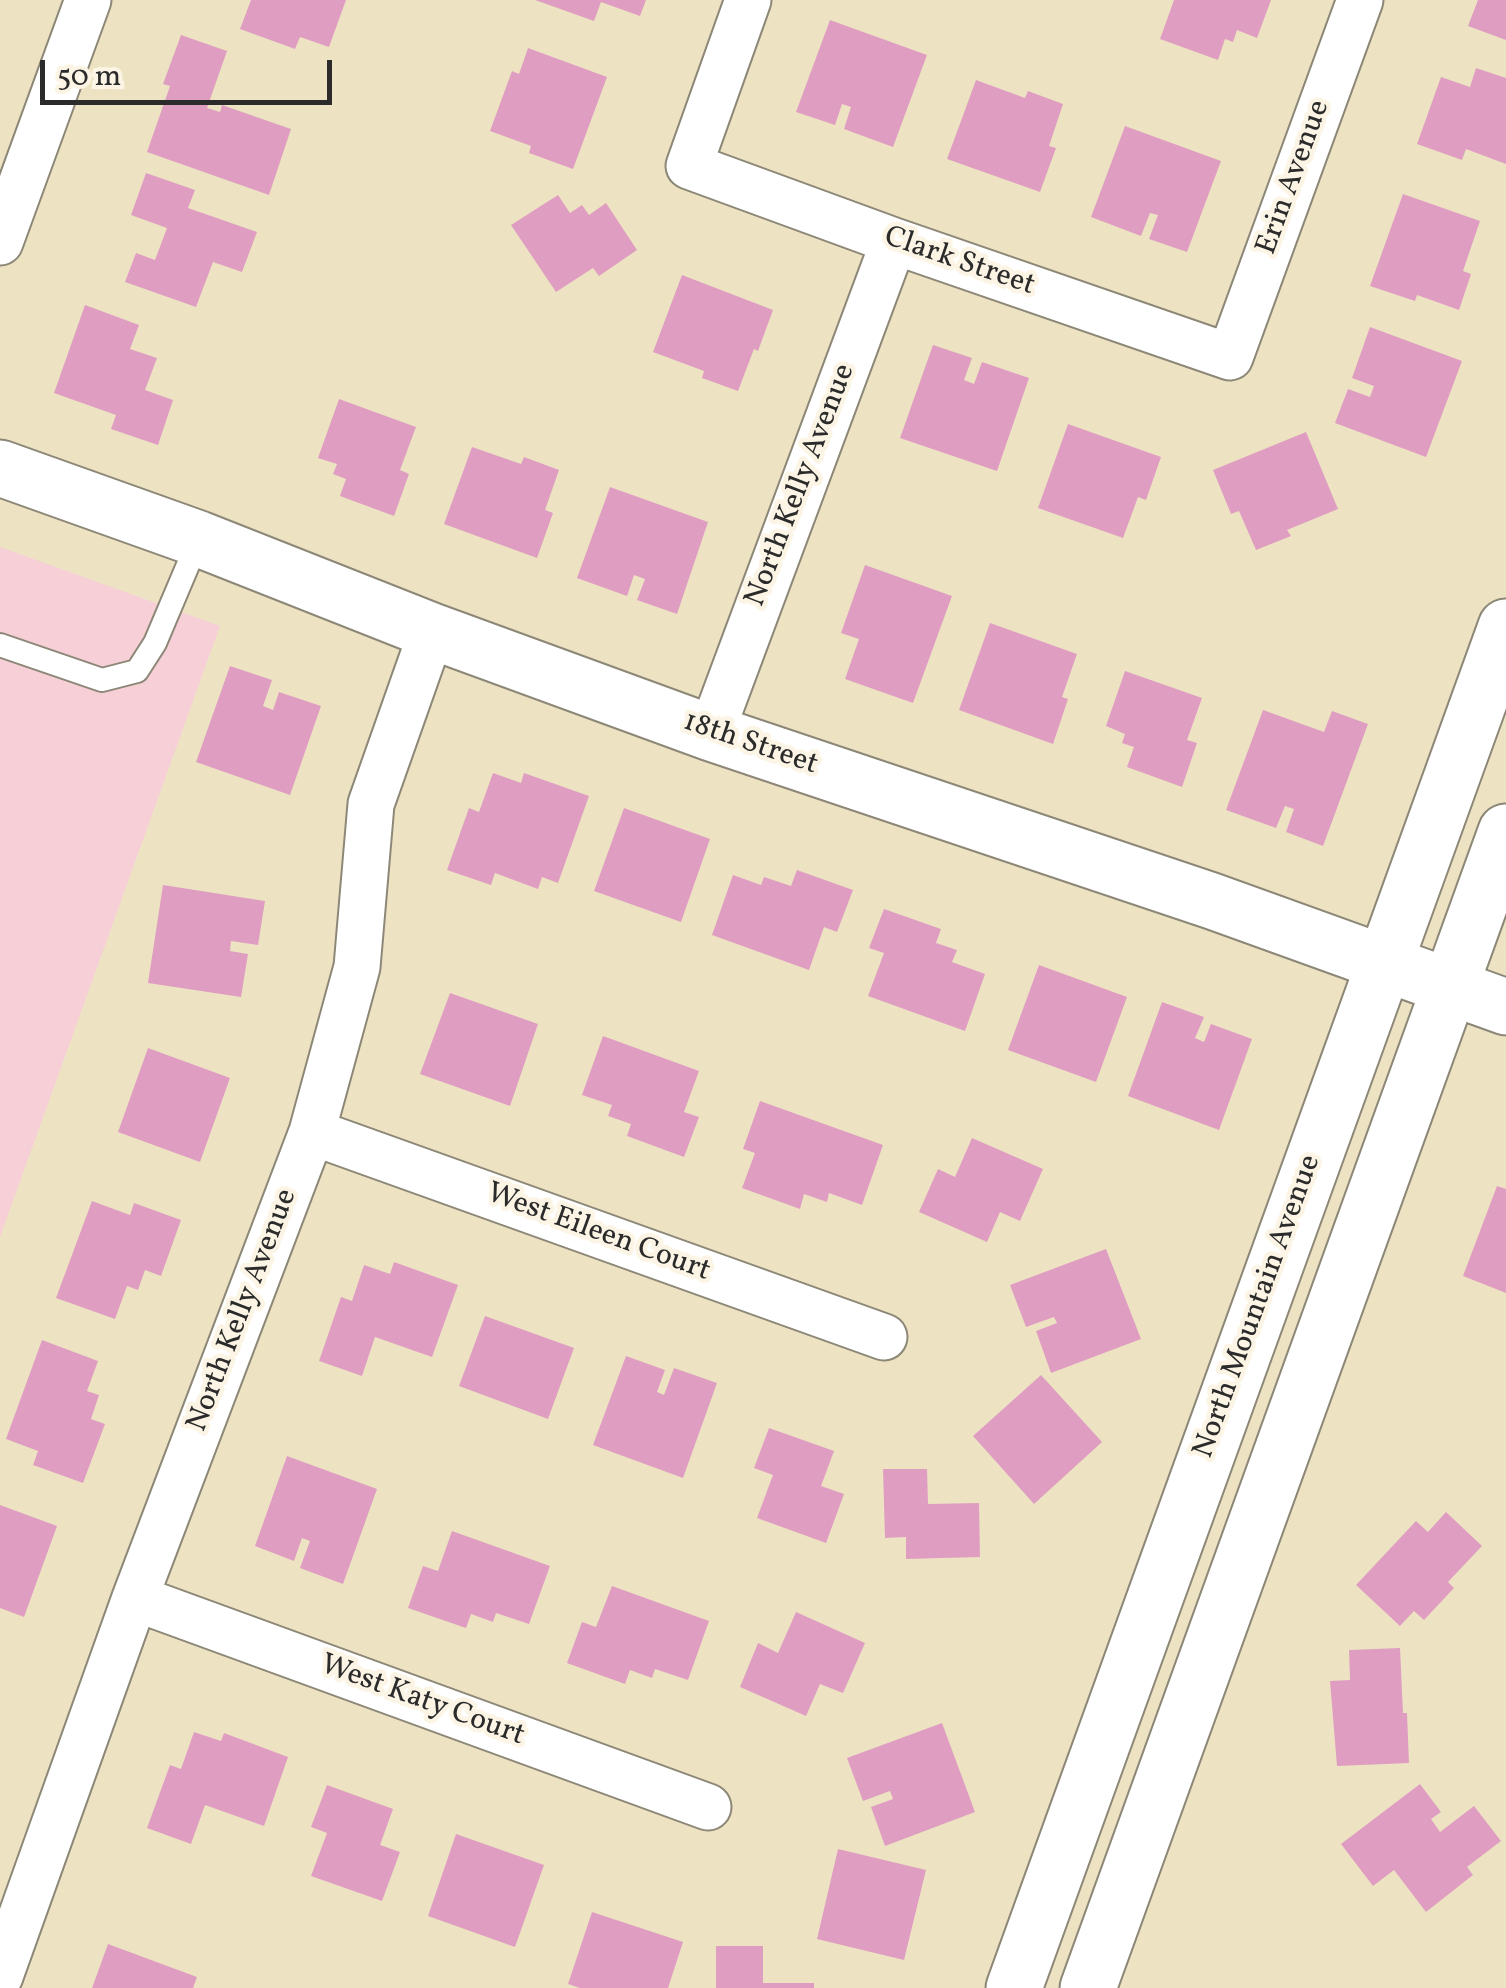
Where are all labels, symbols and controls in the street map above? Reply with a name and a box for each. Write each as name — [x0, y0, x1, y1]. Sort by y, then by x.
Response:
scale bar — [45, 40, 338, 102]
text: 50 m — [57, 56, 121, 98]
street label: Erin Avenue — [1250, 96, 1340, 260]
street label: Clark Street — [879, 220, 1039, 306]
street label: North Kelly Avenue — [739, 360, 865, 612]
street label: 18th Street — [678, 705, 822, 785]
street label: North Mountain Avenue — [1187, 1151, 1331, 1463]
street label: West Eileen Court — [481, 1177, 715, 1291]
street label: North Kelly Avenue — [181, 1185, 307, 1437]
street label: West Katy Court — [315, 1648, 529, 1756]

